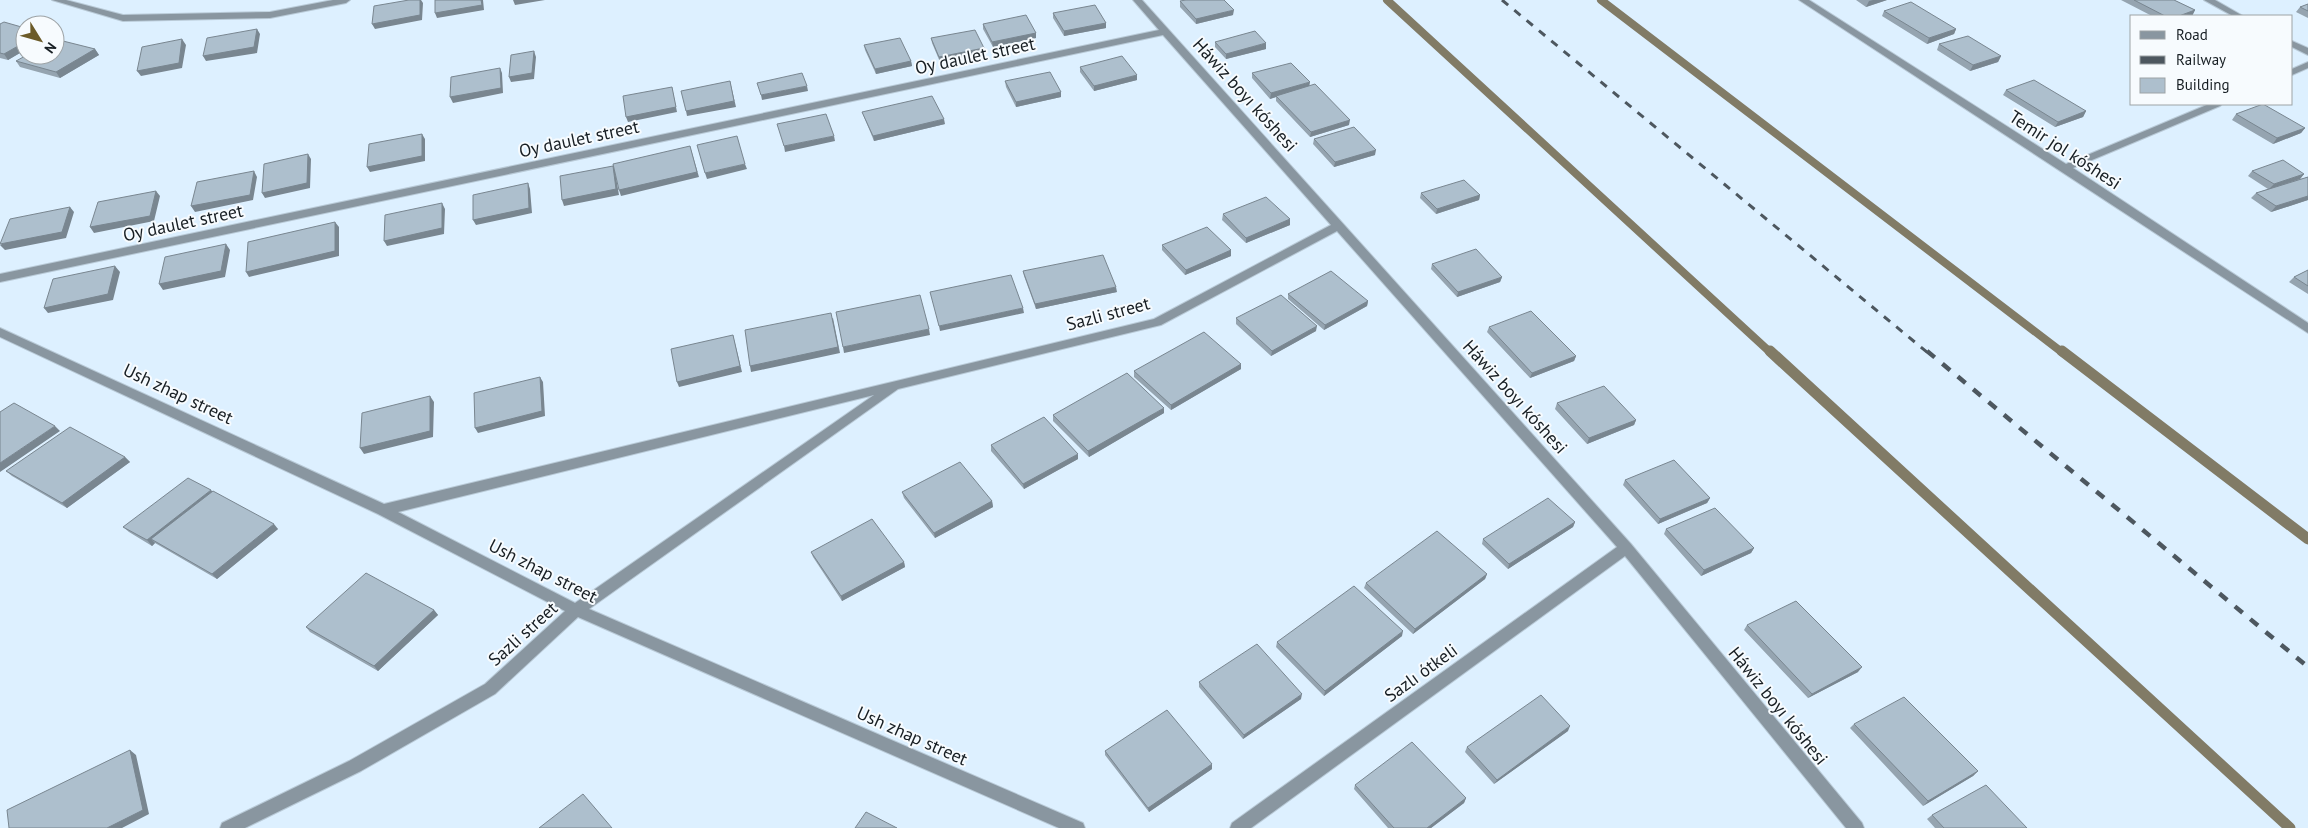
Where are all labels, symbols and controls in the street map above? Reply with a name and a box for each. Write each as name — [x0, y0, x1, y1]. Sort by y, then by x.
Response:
north arrow — [15, 15, 65, 65]
legend — [2130, 15, 2293, 105]
text: Road — [2176, 25, 2208, 44]
street label: Oy daulet street — [913, 32, 1037, 79]
street label: Háwiz boyı kóshesi — [1188, 33, 1303, 156]
text: N — [40, 39, 60, 57]
text: Railway — [2176, 50, 2226, 69]
text: Building — [2176, 75, 2230, 94]
street label: Temir jol kóshesi — [2005, 105, 2126, 194]
street label: Oy daulet street — [517, 115, 641, 162]
street label: Oy daulet street — [121, 199, 245, 246]
street label: Sazli street — [1064, 291, 1152, 336]
street label: Háwiz boyı kóshesi — [1458, 335, 1573, 458]
street label: Ush zhap street — [120, 358, 237, 429]
street label: Ush zhap street — [485, 533, 601, 608]
street label: Sazli street — [483, 597, 562, 671]
street label: Sazlı ótkeli — [1380, 638, 1462, 707]
street label: Háwiz boyı kóshesi — [1724, 642, 1833, 769]
street label: Ush zhap street — [853, 701, 971, 770]

